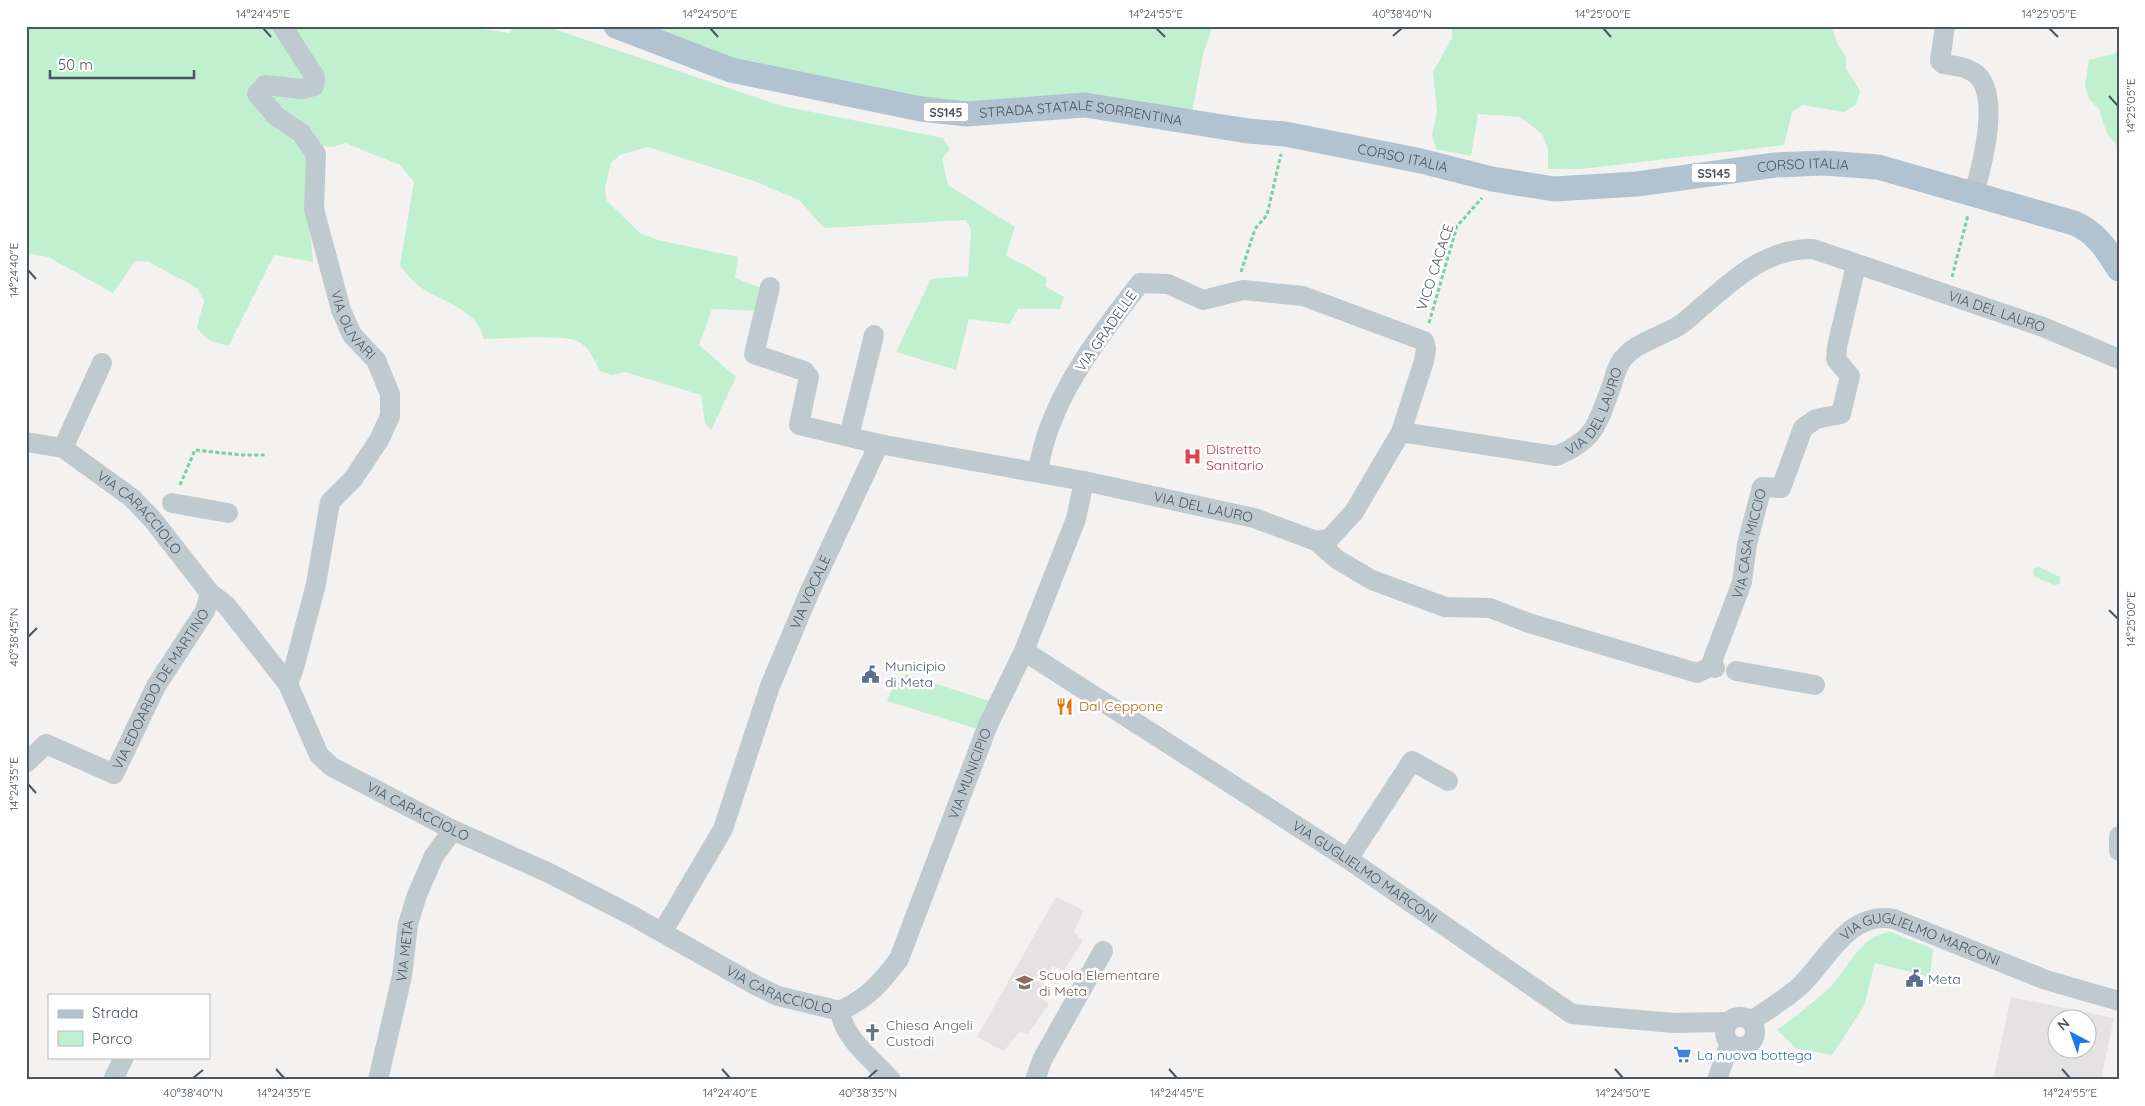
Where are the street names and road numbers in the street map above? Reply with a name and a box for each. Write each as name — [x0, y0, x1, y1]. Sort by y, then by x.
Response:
street label: STRADA STATALE SORRENTINA — [979, 96, 1184, 129]
road number: SS145 — [924, 102, 968, 121]
street label: CORSO ITALIA — [1356, 140, 1450, 176]
street label: CORSO ITALIA — [1756, 154, 1850, 176]
road number: SS145 — [1692, 164, 1736, 182]
street label: VICO CACACE — [1413, 221, 1457, 313]
street label: VIA GRADELLE — [1071, 287, 1141, 375]
street label: VIA DEL LAURO — [1946, 287, 2048, 336]
street label: VIA OLIVARI — [327, 288, 380, 363]
street label: VIA DEL LAURO — [1562, 364, 1626, 459]
street label: VIA CARACCIOLO — [93, 467, 186, 558]
street label: VIA CASA MICCIO — [1728, 486, 1770, 601]
street label: VIA DEL LAURO — [1152, 487, 1255, 527]
street label: VIA VOCALE — [786, 552, 835, 632]
street label: VIA EDOARDO DE MARTINO — [108, 605, 213, 772]
street label: VIA MUNICIPIO — [944, 725, 995, 822]
street label: VIA CARACCIOLO — [364, 778, 472, 845]
street label: VIA GUGLIELMO MARCONI — [1289, 817, 1441, 927]
street label: VIA GUGLIELMO MARCONI — [1836, 909, 2003, 970]
street label: VIA META — [392, 919, 417, 984]
street label: VIA CARACCIOLO — [723, 961, 834, 1018]

